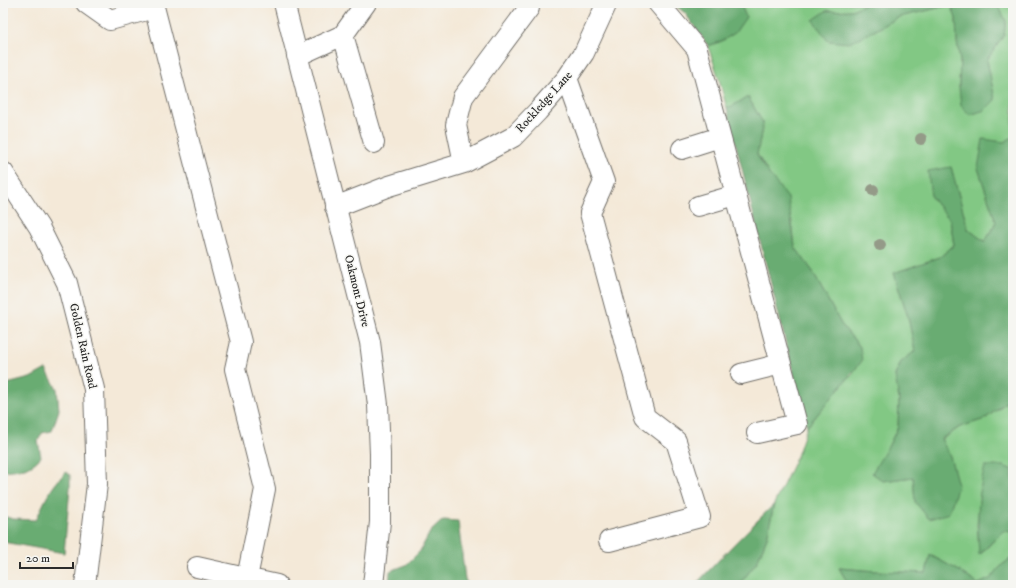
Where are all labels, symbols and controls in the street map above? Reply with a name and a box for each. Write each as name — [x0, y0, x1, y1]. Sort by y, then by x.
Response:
street label: Rockledge Lane — [512, 68, 576, 136]
street label: Oakmont Drive — [341, 253, 373, 329]
street label: Golden Rain Road — [66, 302, 100, 390]
scale bar — [20, 544, 73, 570]
text: 20 m — [26, 551, 50, 566]

